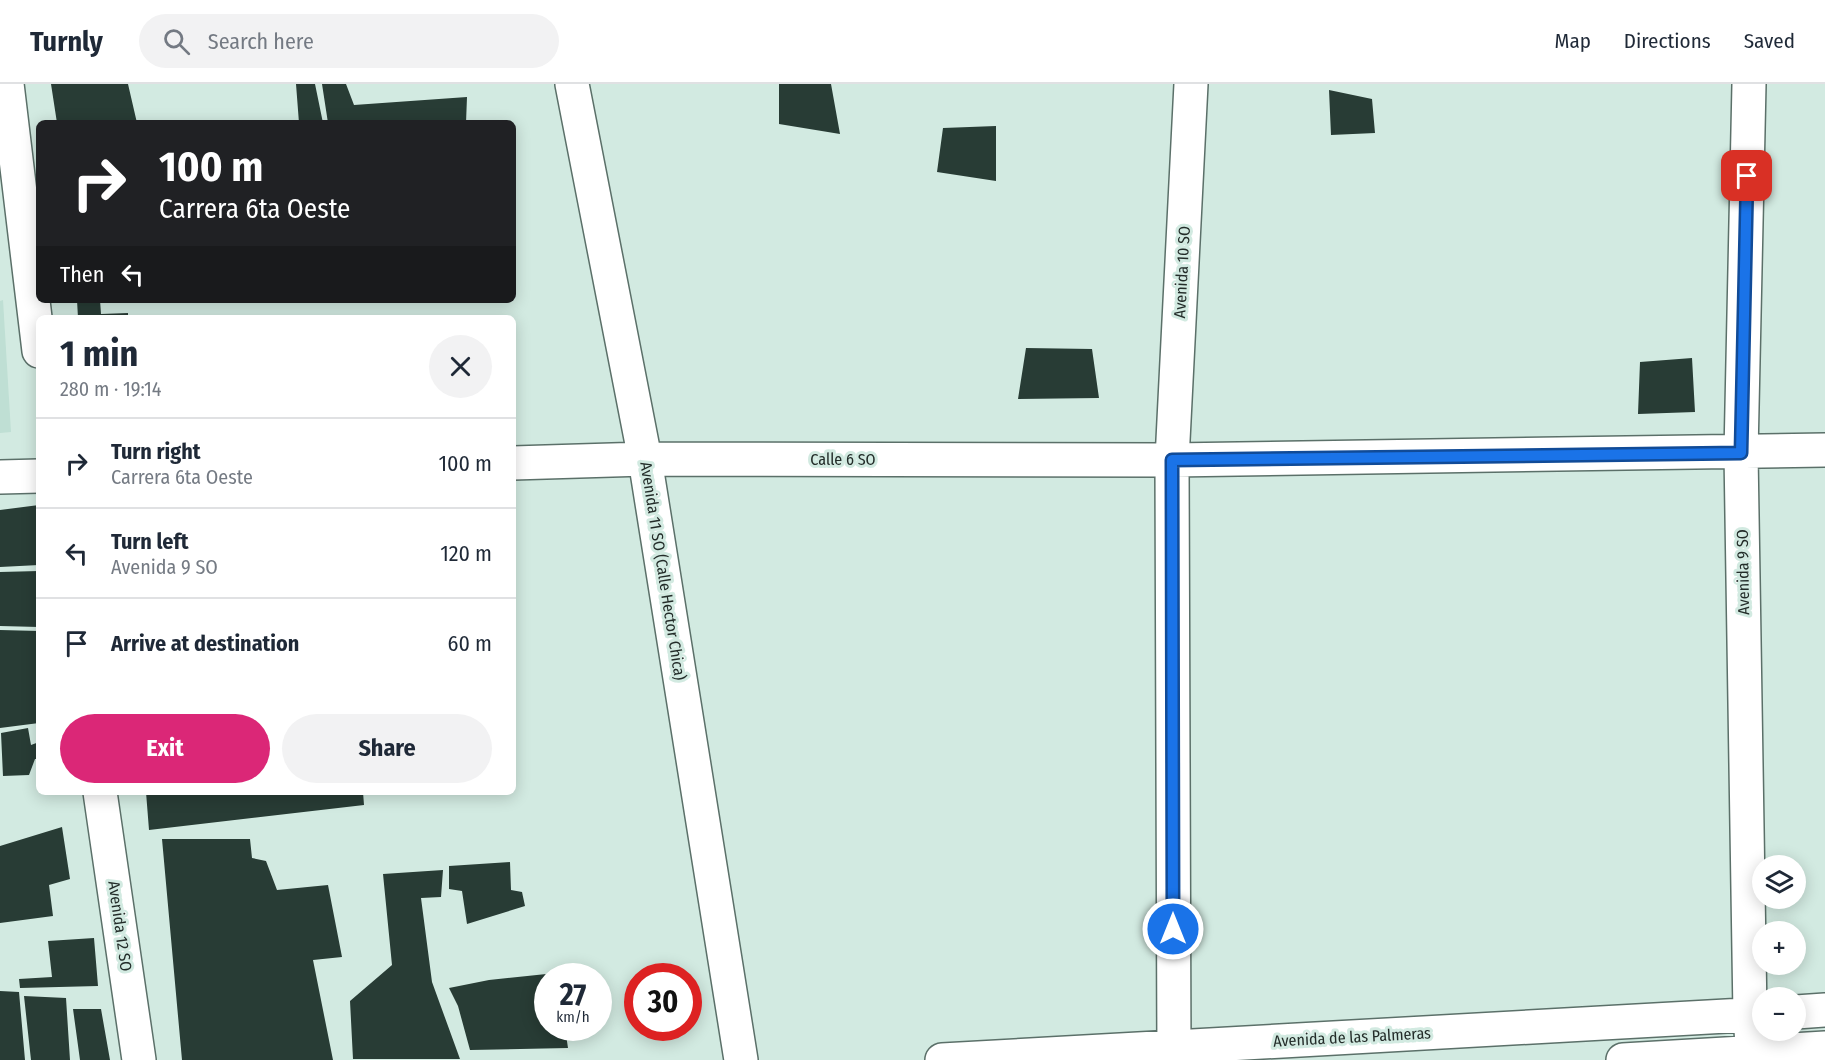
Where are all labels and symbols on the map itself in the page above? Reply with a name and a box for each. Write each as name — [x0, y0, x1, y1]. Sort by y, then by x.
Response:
pin — [1721, 150, 1772, 201]
street label: Avenida 10 SO — [1170, 225, 1194, 319]
street label: Calle 6 SO — [810, 450, 876, 469]
street label: Avenida 11 SO (Calle Hector Chica) — [636, 460, 690, 682]
street label: Avenida 9 SO — [1733, 529, 1753, 615]
street label: Avenida 12 SO — [104, 880, 136, 972]
position arrow — [1141, 897, 1205, 961]
speed limit sign: 30 — [624, 963, 702, 1041]
street label: Avenida de las Palmeras — [1273, 1023, 1432, 1051]

